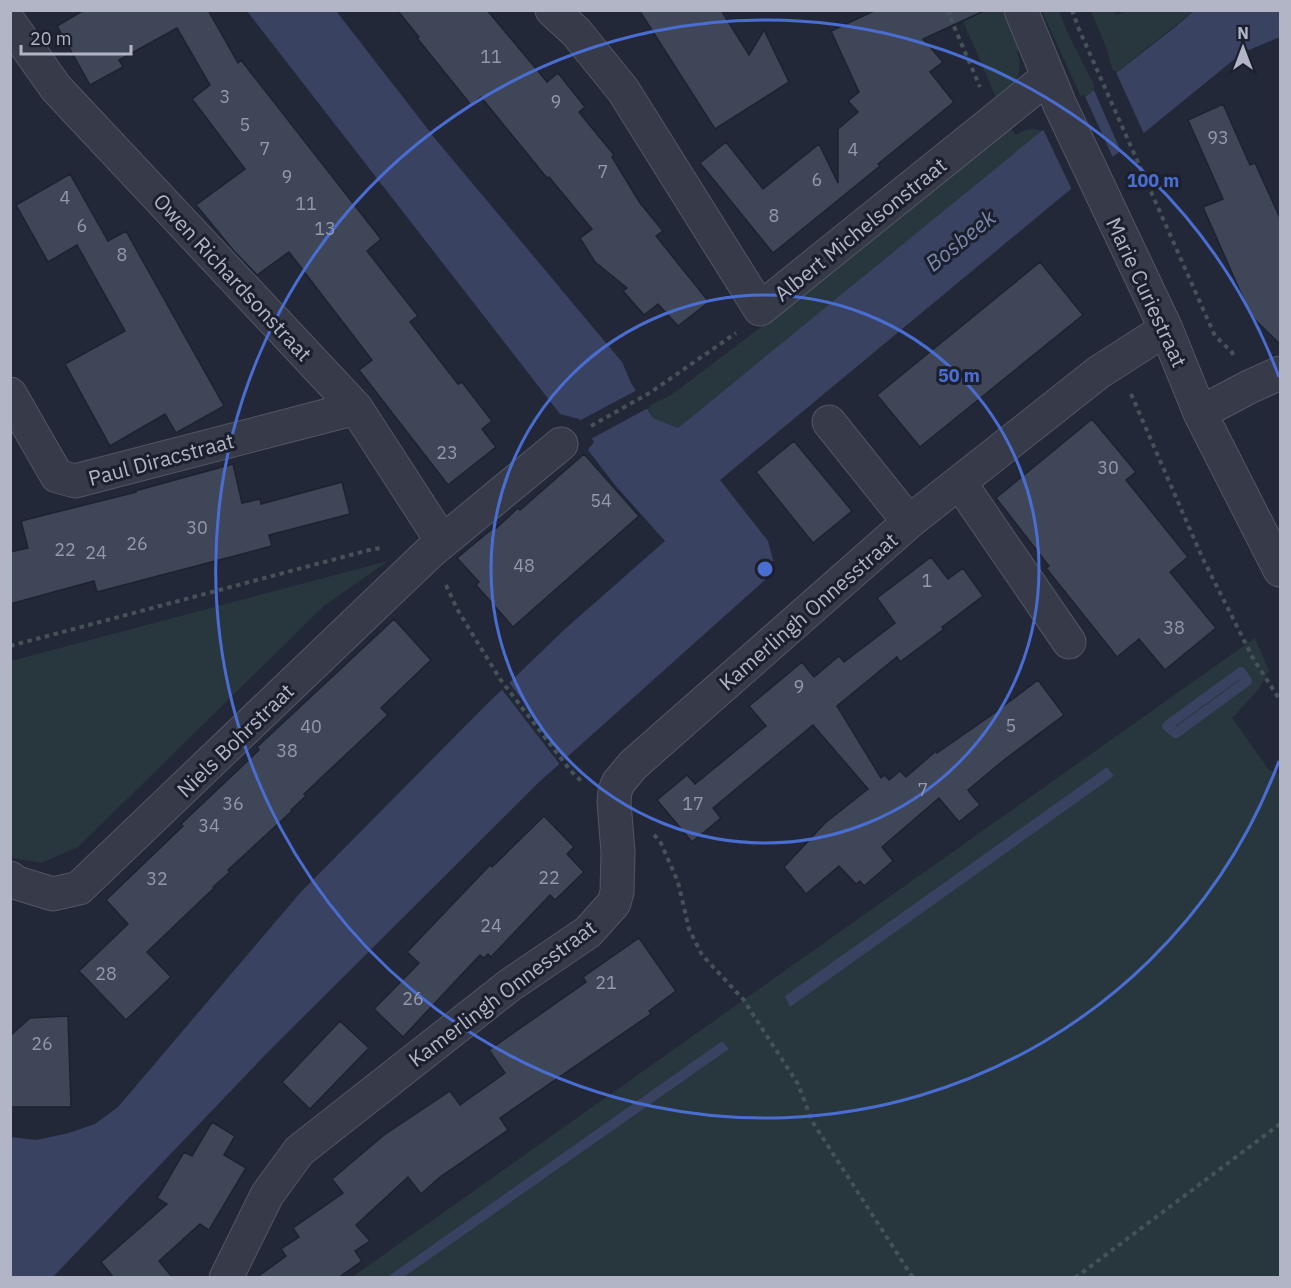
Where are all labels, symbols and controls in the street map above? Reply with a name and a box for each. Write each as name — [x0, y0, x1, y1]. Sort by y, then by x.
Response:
scale bar — [21, 18, 130, 56]
north arrow — [1213, 18, 1273, 78]
text: N — [1237, 23, 1249, 43]
text: 20 m — [30, 27, 72, 50]
house number: 11 — [480, 45, 502, 68]
house number: 3 — [220, 85, 230, 108]
house number: 9 — [551, 90, 561, 113]
house number: 5 — [240, 113, 250, 136]
house number: 93 — [1207, 126, 1229, 149]
house number: 7 — [260, 137, 270, 160]
house number: 4 — [848, 138, 859, 161]
street label: Albert Michelsonstraat — [768, 151, 952, 307]
house number: 7 — [598, 160, 608, 183]
house number: 9 — [282, 165, 292, 188]
house number: 6 — [812, 168, 822, 191]
text: 100 m — [1127, 169, 1179, 192]
house number: 4 — [60, 186, 71, 209]
street label: Owen Richardsonstraat — [148, 187, 318, 367]
house number: 11 — [295, 192, 317, 215]
water label: Bosbeek — [919, 202, 1002, 277]
house number: 8 — [769, 204, 779, 227]
street label: Marie Curiestraat — [1100, 213, 1194, 371]
house number: 6 — [77, 214, 87, 237]
house number: 13 — [314, 217, 336, 240]
house number: 8 — [117, 243, 127, 266]
text: 50 m — [938, 364, 980, 387]
street label: Paul Diracstraat — [85, 426, 237, 492]
house number: 23 — [436, 441, 458, 464]
house number: 30 — [1097, 456, 1119, 479]
house number: 54 — [590, 489, 612, 512]
house number: 30 — [186, 516, 208, 539]
street label: Kamerlingh Onnesstraat — [713, 526, 903, 696]
house number: 26 — [126, 532, 148, 555]
house number: 22 — [54, 538, 76, 561]
house number: 24 — [85, 541, 107, 564]
house number: 48 — [513, 554, 535, 577]
centre of rings — [755, 559, 775, 579]
house number: 1 — [922, 569, 932, 592]
house number: 38 — [1163, 616, 1185, 639]
house number: 9 — [794, 675, 804, 698]
street label: Niels Bohrstraat — [170, 677, 300, 803]
house number: 5 — [1006, 714, 1016, 737]
house number: 40 — [300, 715, 322, 738]
house number: 38 — [276, 739, 298, 762]
house number: 7 — [918, 778, 928, 801]
house number: 36 — [222, 792, 244, 815]
house number: 17 — [682, 792, 704, 815]
house number: 34 — [198, 814, 220, 837]
house number: 22 — [538, 866, 560, 889]
house number: 32 — [146, 867, 168, 890]
street label: Kamerlingh Onnesstraat — [403, 913, 601, 1073]
house number: 24 — [480, 914, 502, 937]
house number: 28 — [95, 962, 117, 985]
house number: 21 — [595, 971, 617, 994]
house number: 26 — [402, 987, 424, 1010]
house number: 26 — [31, 1032, 53, 1055]

